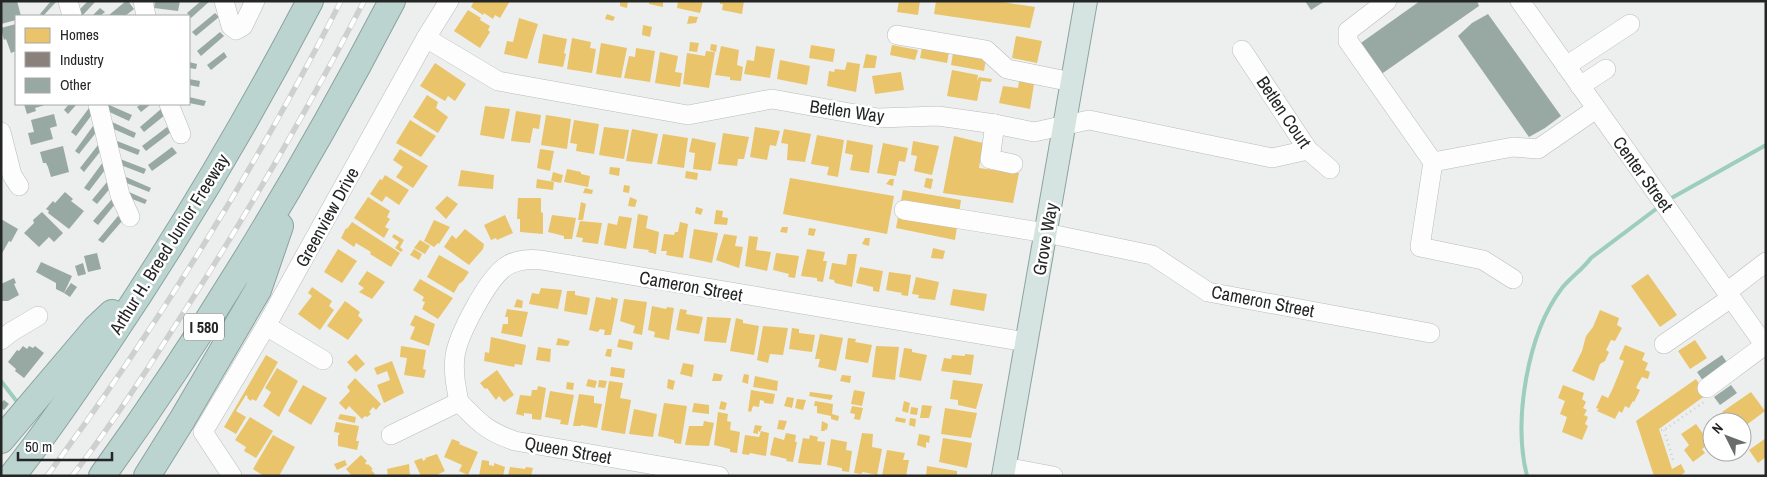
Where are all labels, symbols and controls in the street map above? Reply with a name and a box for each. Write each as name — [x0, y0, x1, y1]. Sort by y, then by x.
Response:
legend — [15, 15, 190, 105]
text: Homes — [60, 24, 99, 45]
text: Industry — [60, 49, 105, 70]
street label: Betlen Court — [1251, 71, 1317, 153]
text: Other — [60, 74, 91, 95]
street label: Betlen Way — [808, 93, 886, 129]
street label: Center Street — [1607, 131, 1679, 217]
street label: Arthur H. Breed Junior Freeway — [103, 149, 235, 340]
street label: Greenview Drive — [289, 163, 365, 271]
street label: Grove Way — [1026, 200, 1064, 277]
street label: Cameron Street — [638, 265, 744, 307]
street label: Cameron Street — [1209, 279, 1317, 323]
road number: I 580 — [184, 314, 224, 341]
north arrow — [1702, 412, 1752, 462]
text: N — [1708, 419, 1727, 437]
scale bar — [18, 430, 111, 462]
street label: Queen Street — [523, 430, 613, 470]
text: 50 m — [25, 436, 52, 457]

